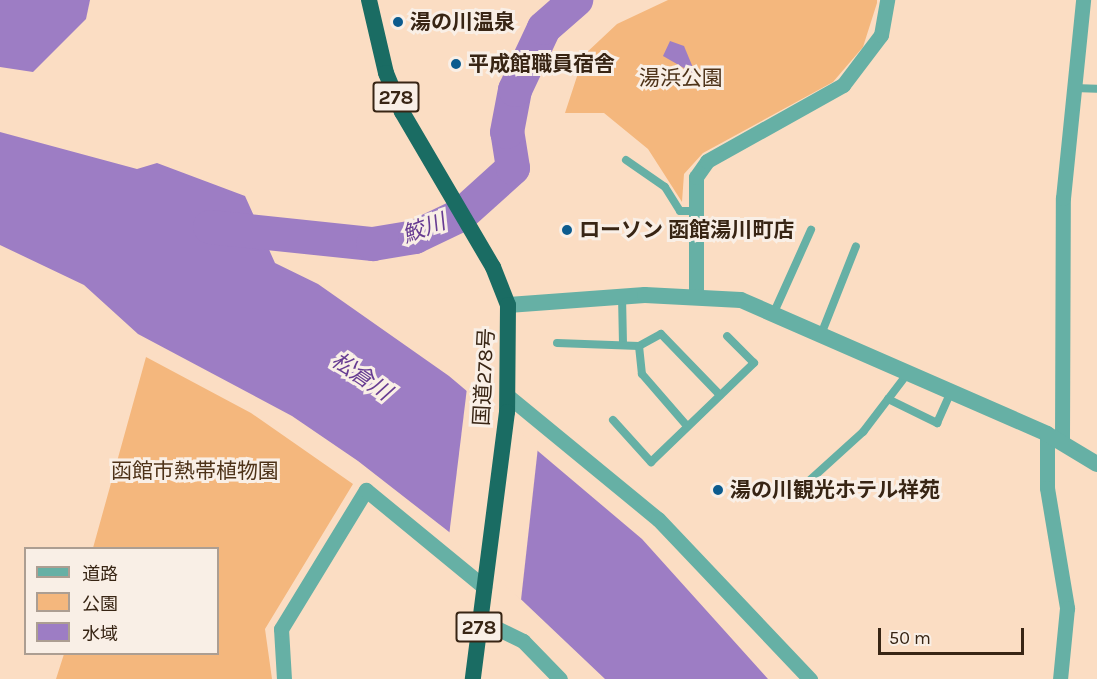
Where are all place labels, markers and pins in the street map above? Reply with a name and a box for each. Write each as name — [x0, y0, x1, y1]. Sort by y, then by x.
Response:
place label: 湯の川温泉 — [410, 9, 515, 35]
marker: 湯の川温泉 — [391, 15, 405, 29]
place label: 平成館職員宿舎 — [468, 51, 615, 77]
marker: 平成館職員宿舎 — [449, 57, 463, 71]
place label: ローソン 函館湯川町店 — [579, 217, 794, 243]
marker: ローソン 函館湯川町店 — [560, 223, 574, 237]
place label: 湯の川観光ホテル祥苑 — [730, 477, 940, 503]
marker: 湯の川観光ホテル祥苑 — [711, 483, 725, 497]

